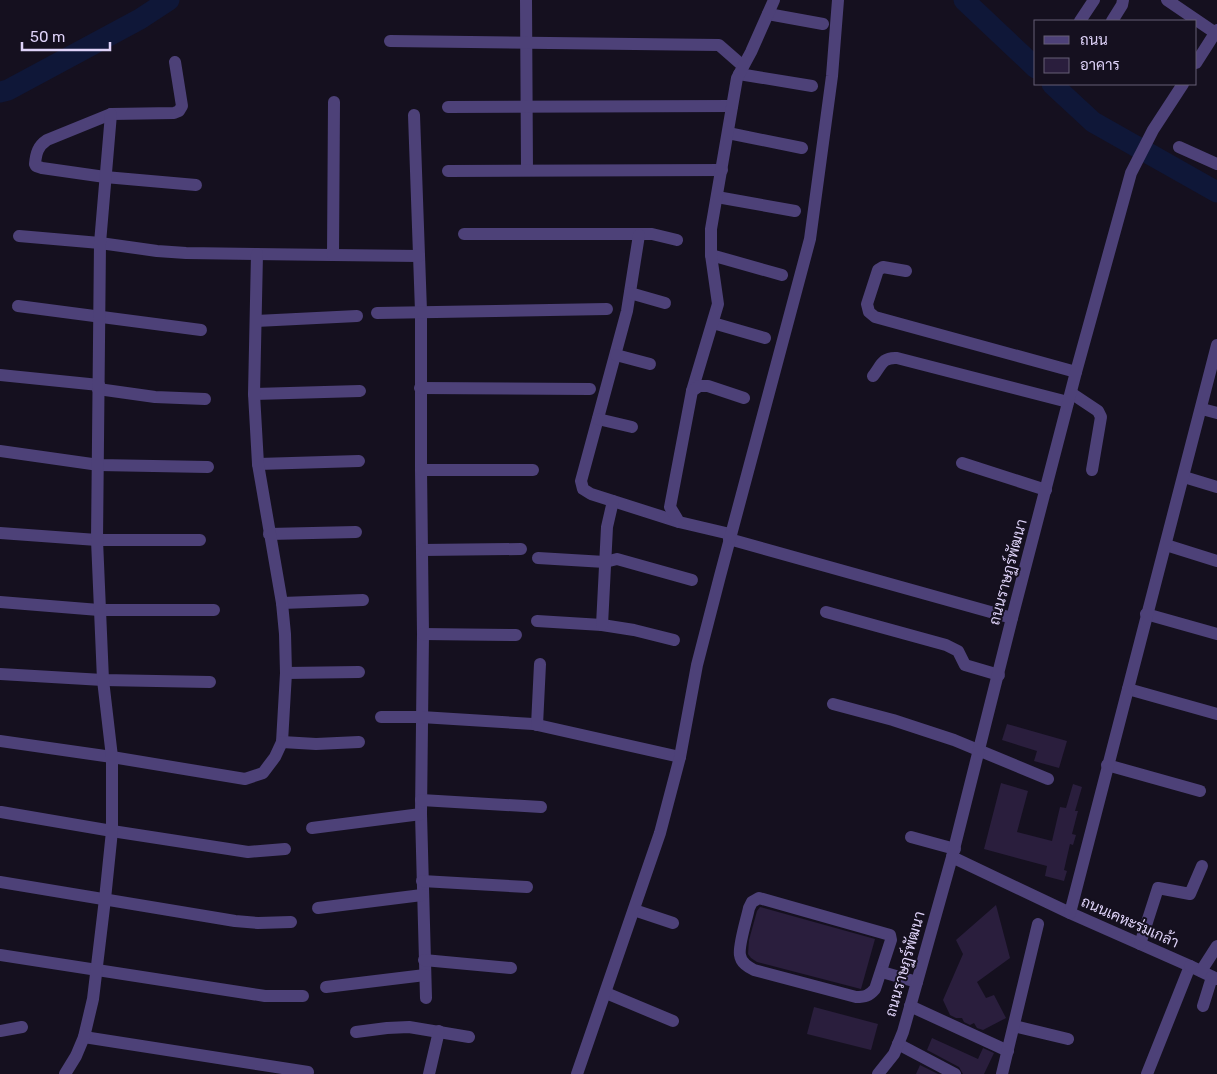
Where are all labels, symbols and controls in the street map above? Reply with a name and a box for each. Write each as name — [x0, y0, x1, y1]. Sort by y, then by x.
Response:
scale bar — [22, 20, 110, 52]
legend — [1034, 20, 1197, 85]
text: 50 m — [30, 28, 65, 46]
text: ถนน — [1080, 31, 1108, 49]
text: อาคาร — [1080, 56, 1120, 74]
street label: ถนนราษฏร์พัฒนา — [984, 517, 1032, 627]
street label: ถนนเคหะร่มเกล้า — [1078, 892, 1182, 952]
street label: ถนนราษฏร์พัฒนา — [880, 909, 930, 1019]

